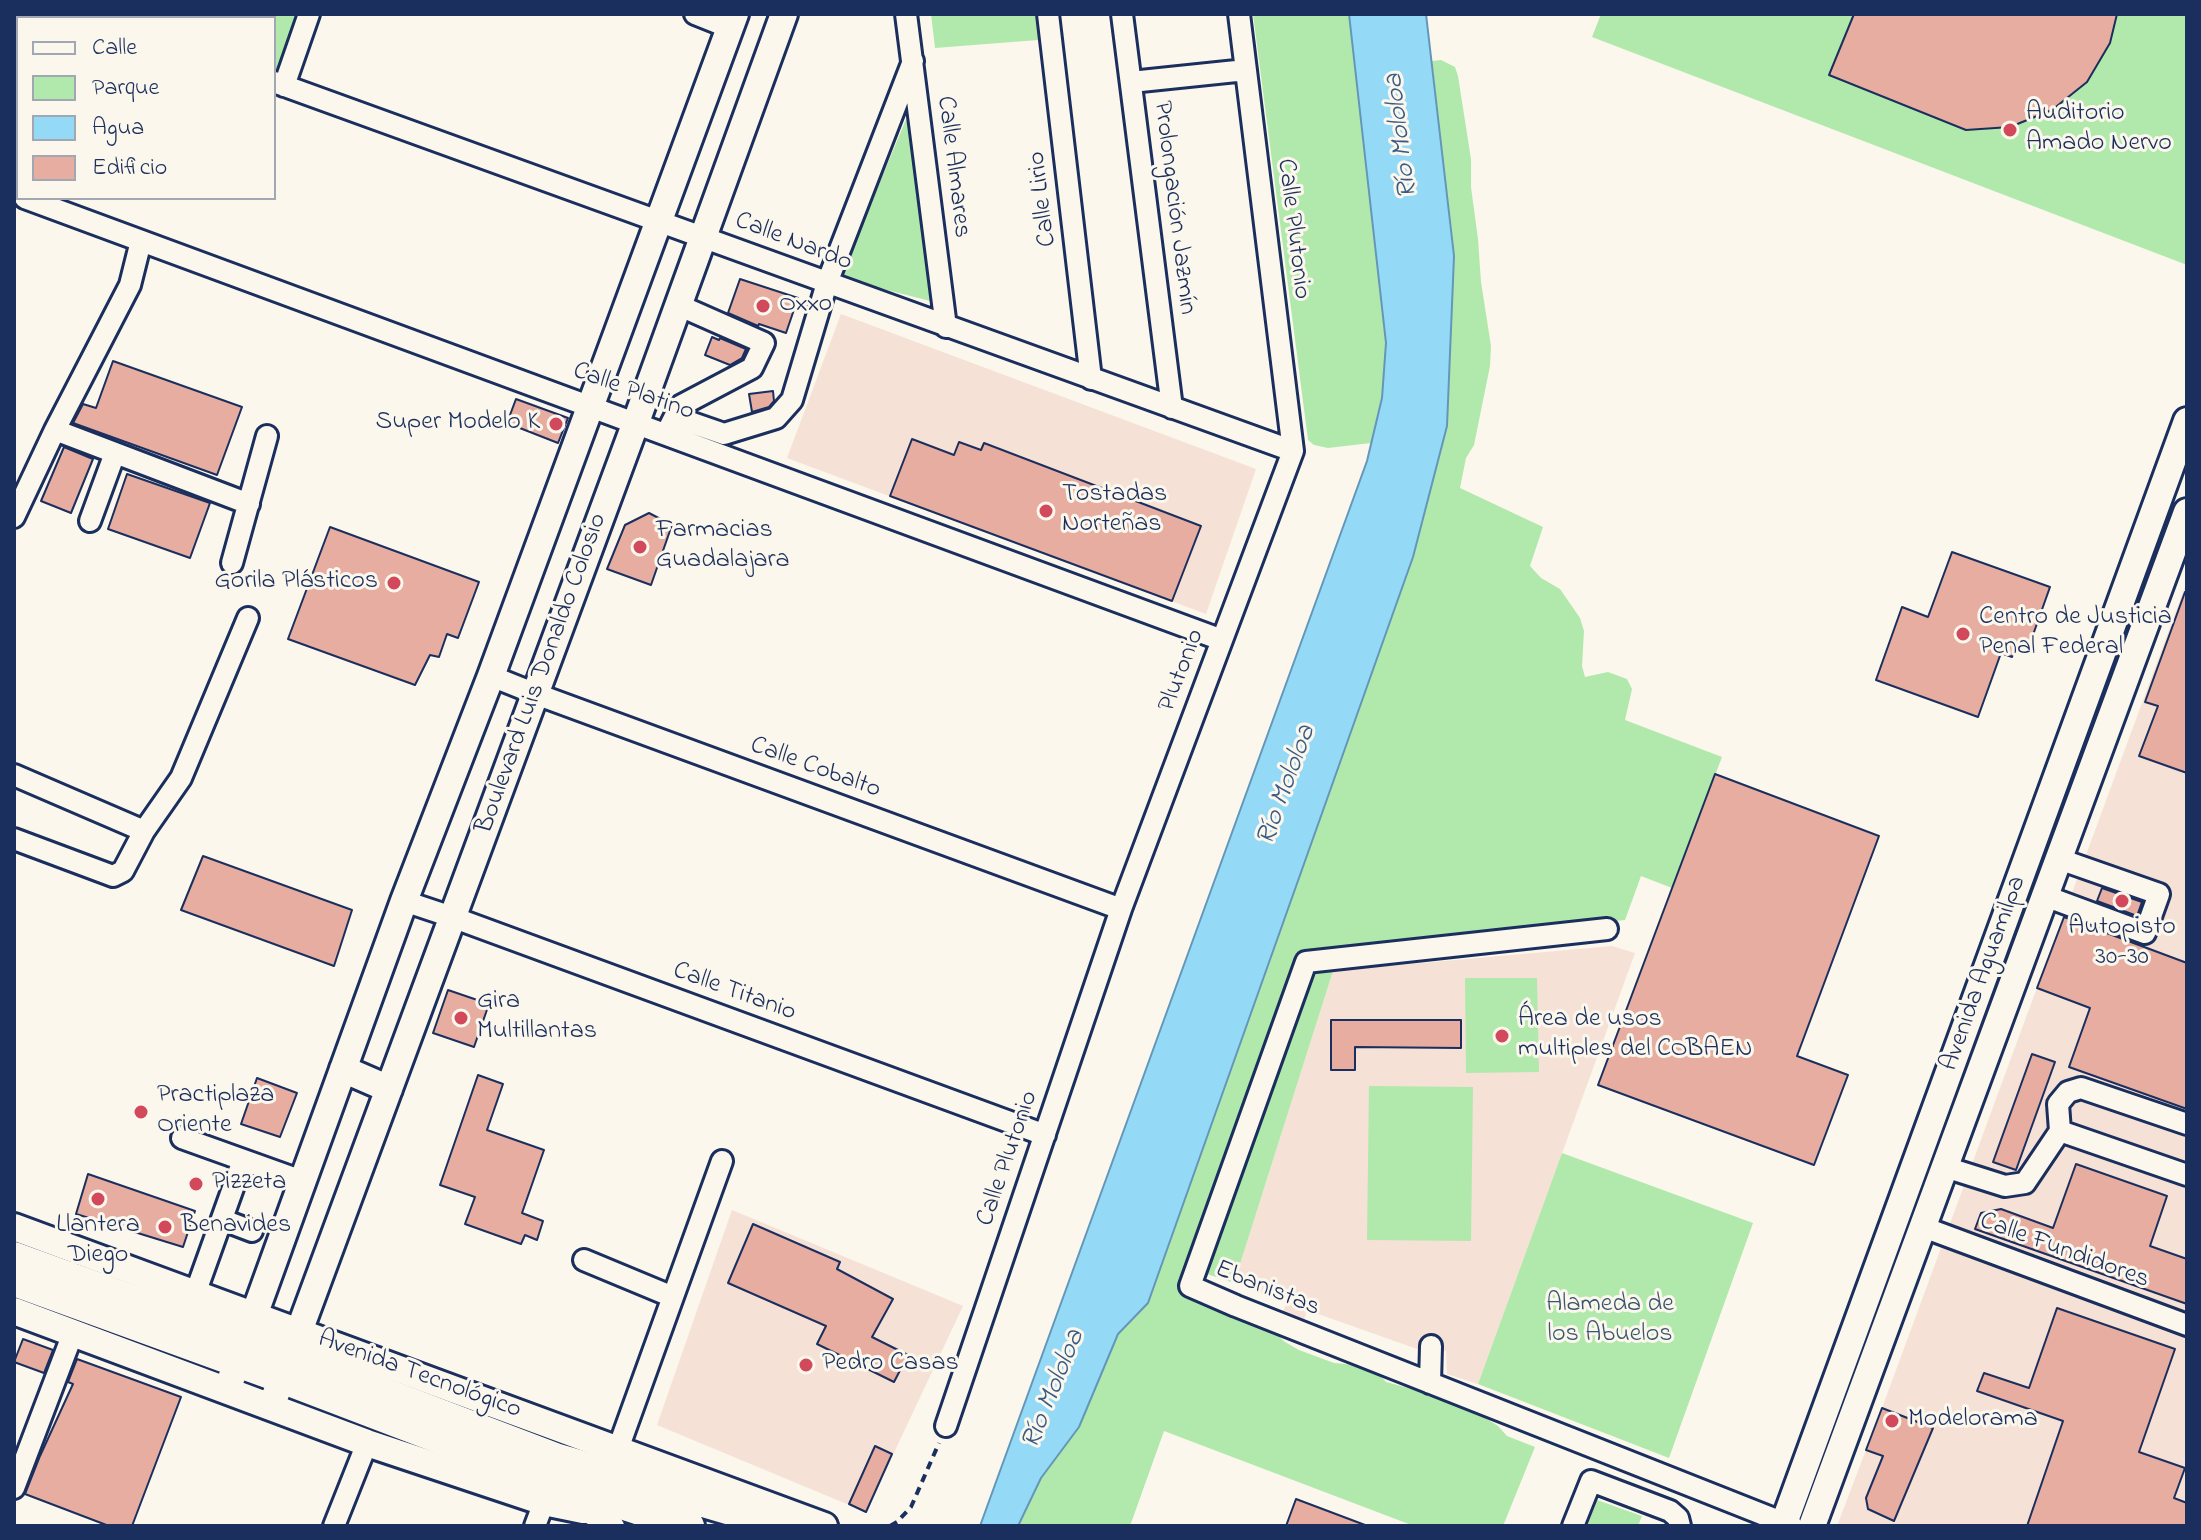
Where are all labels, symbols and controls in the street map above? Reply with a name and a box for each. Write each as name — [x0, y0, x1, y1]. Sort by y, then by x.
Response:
legend — [16, 16, 276, 200]
text: Calle — [92, 31, 137, 66]
text: Parque — [92, 71, 159, 106]
water label: Río Mololoa — [1379, 72, 1427, 200]
street label: Calle Almares — [928, 94, 976, 240]
street label: Prolongación Jazmín — [1144, 99, 1202, 317]
place label: Auditorio Amado Nervo — [2026, 99, 2172, 160]
text: Agua — [92, 111, 144, 146]
marker: Auditorio Amado Nervo — [2001, 121, 2019, 139]
street label: Calle Lirio — [1023, 150, 1065, 248]
text: Edificio — [92, 151, 167, 186]
street label: Calle Plutonio — [1268, 157, 1316, 301]
street label: Calle Nardo — [730, 206, 856, 280]
place label: Oxxo — [779, 290, 832, 322]
marker: Oxxo — [754, 297, 772, 315]
street label: Calle Platino — [568, 357, 698, 429]
place label: Super Modelo K — [376, 408, 540, 440]
marker: Super Modelo K — [547, 415, 565, 433]
place label: Tostadas Norteñas — [1062, 480, 1167, 542]
marker: Tostadas Norteñas — [1037, 502, 1055, 520]
street label: Boulevard Luis Donaldo Colosio — [470, 510, 616, 838]
place label: Farmacias Guadalajara — [656, 516, 790, 578]
marker: Farmacias Guadalajara — [631, 538, 649, 556]
place label: Gorila Plásticos — [215, 567, 378, 599]
marker: Gorila Plásticos — [385, 574, 403, 592]
place label: Centro de Justicia Penal Federal — [1979, 603, 2172, 664]
street label: Plutonio — [1153, 625, 1213, 717]
marker: Centro de Justicia Penal Federal — [1954, 625, 1972, 643]
water label: Río Mololoa — [1251, 721, 1325, 851]
street label: Calle Cobalto — [745, 731, 885, 807]
street label: Avenida Aguamilpa — [1935, 872, 2035, 1076]
marker: Autopisto 30-30 — [2113, 892, 2131, 910]
place label: Autopisto 30-30 — [2068, 913, 2176, 974]
street label: Calle Titanio — [668, 956, 800, 1030]
place label: Gira Multillantas — [477, 987, 597, 1048]
place label: Área de usos multiples del COBAEN — [1518, 1005, 1753, 1066]
marker: Gira Multillantas — [452, 1009, 470, 1027]
marker: Área de usos multiples del COBAEN — [1493, 1027, 1511, 1045]
place label: Practiplaza Oriente — [157, 1081, 274, 1142]
street label: Calle Plutonio — [971, 1087, 1047, 1231]
marker: Practiplaza Oriente — [132, 1103, 150, 1121]
place label: Pizzeta — [212, 1168, 286, 1200]
marker: Pizzeta — [187, 1175, 205, 1193]
marker: Llantera Diego — [89, 1190, 107, 1208]
street label: Calle Fundidores — [1975, 1207, 2153, 1297]
place label: Llantera Diego — [56, 1211, 140, 1272]
place label: Benavides — [181, 1211, 291, 1243]
marker: Benavides — [156, 1218, 174, 1236]
street label: Ebanistas — [1210, 1255, 1324, 1325]
park label: Alameda de los Abuelos — [1546, 1290, 1674, 1352]
street label: Avenida Tecnológico — [313, 1325, 525, 1427]
water label: Río Mololoa — [1016, 1325, 1094, 1455]
place label: Pedro Casas — [822, 1349, 959, 1381]
marker: Pedro Casas — [797, 1356, 815, 1374]
place label: Modelorama — [1908, 1405, 2038, 1437]
marker: Modelorama — [1883, 1412, 1901, 1430]

